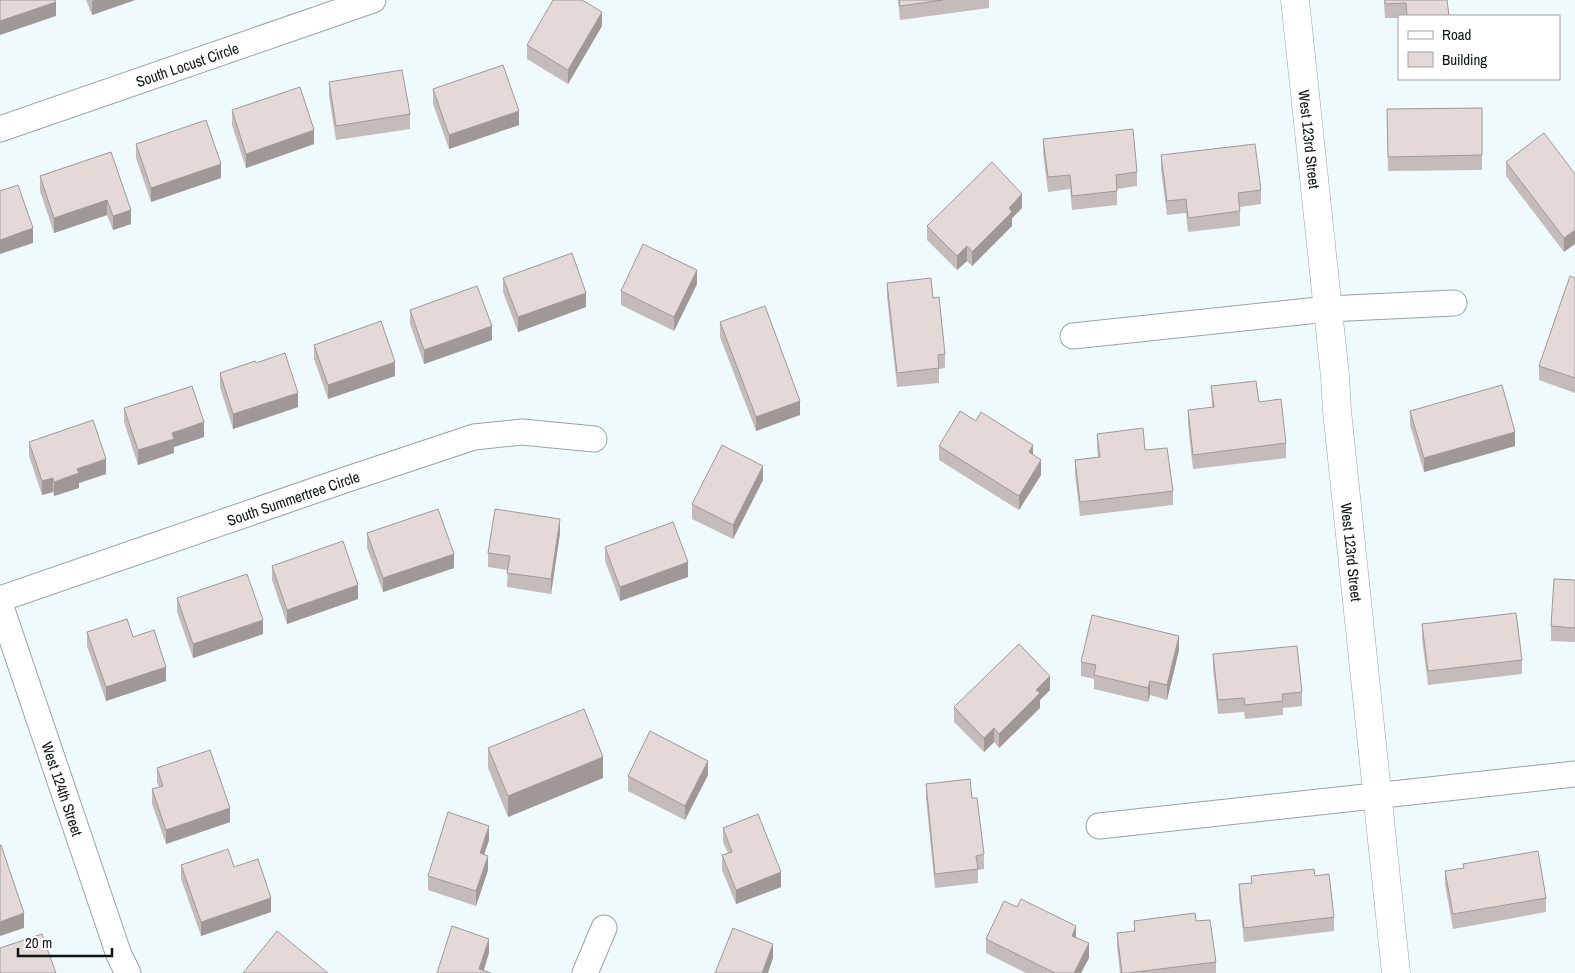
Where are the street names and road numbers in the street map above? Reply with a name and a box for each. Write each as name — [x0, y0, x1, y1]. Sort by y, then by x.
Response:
street label: South Locust Circle — [133, 37, 241, 92]
street label: West 123rd Street — [1294, 89, 1326, 190]
street label: South Summertree Circle — [224, 465, 362, 530]
street label: West 123rd Street — [1336, 502, 1367, 603]
street label: West 124th Street — [37, 739, 89, 839]

